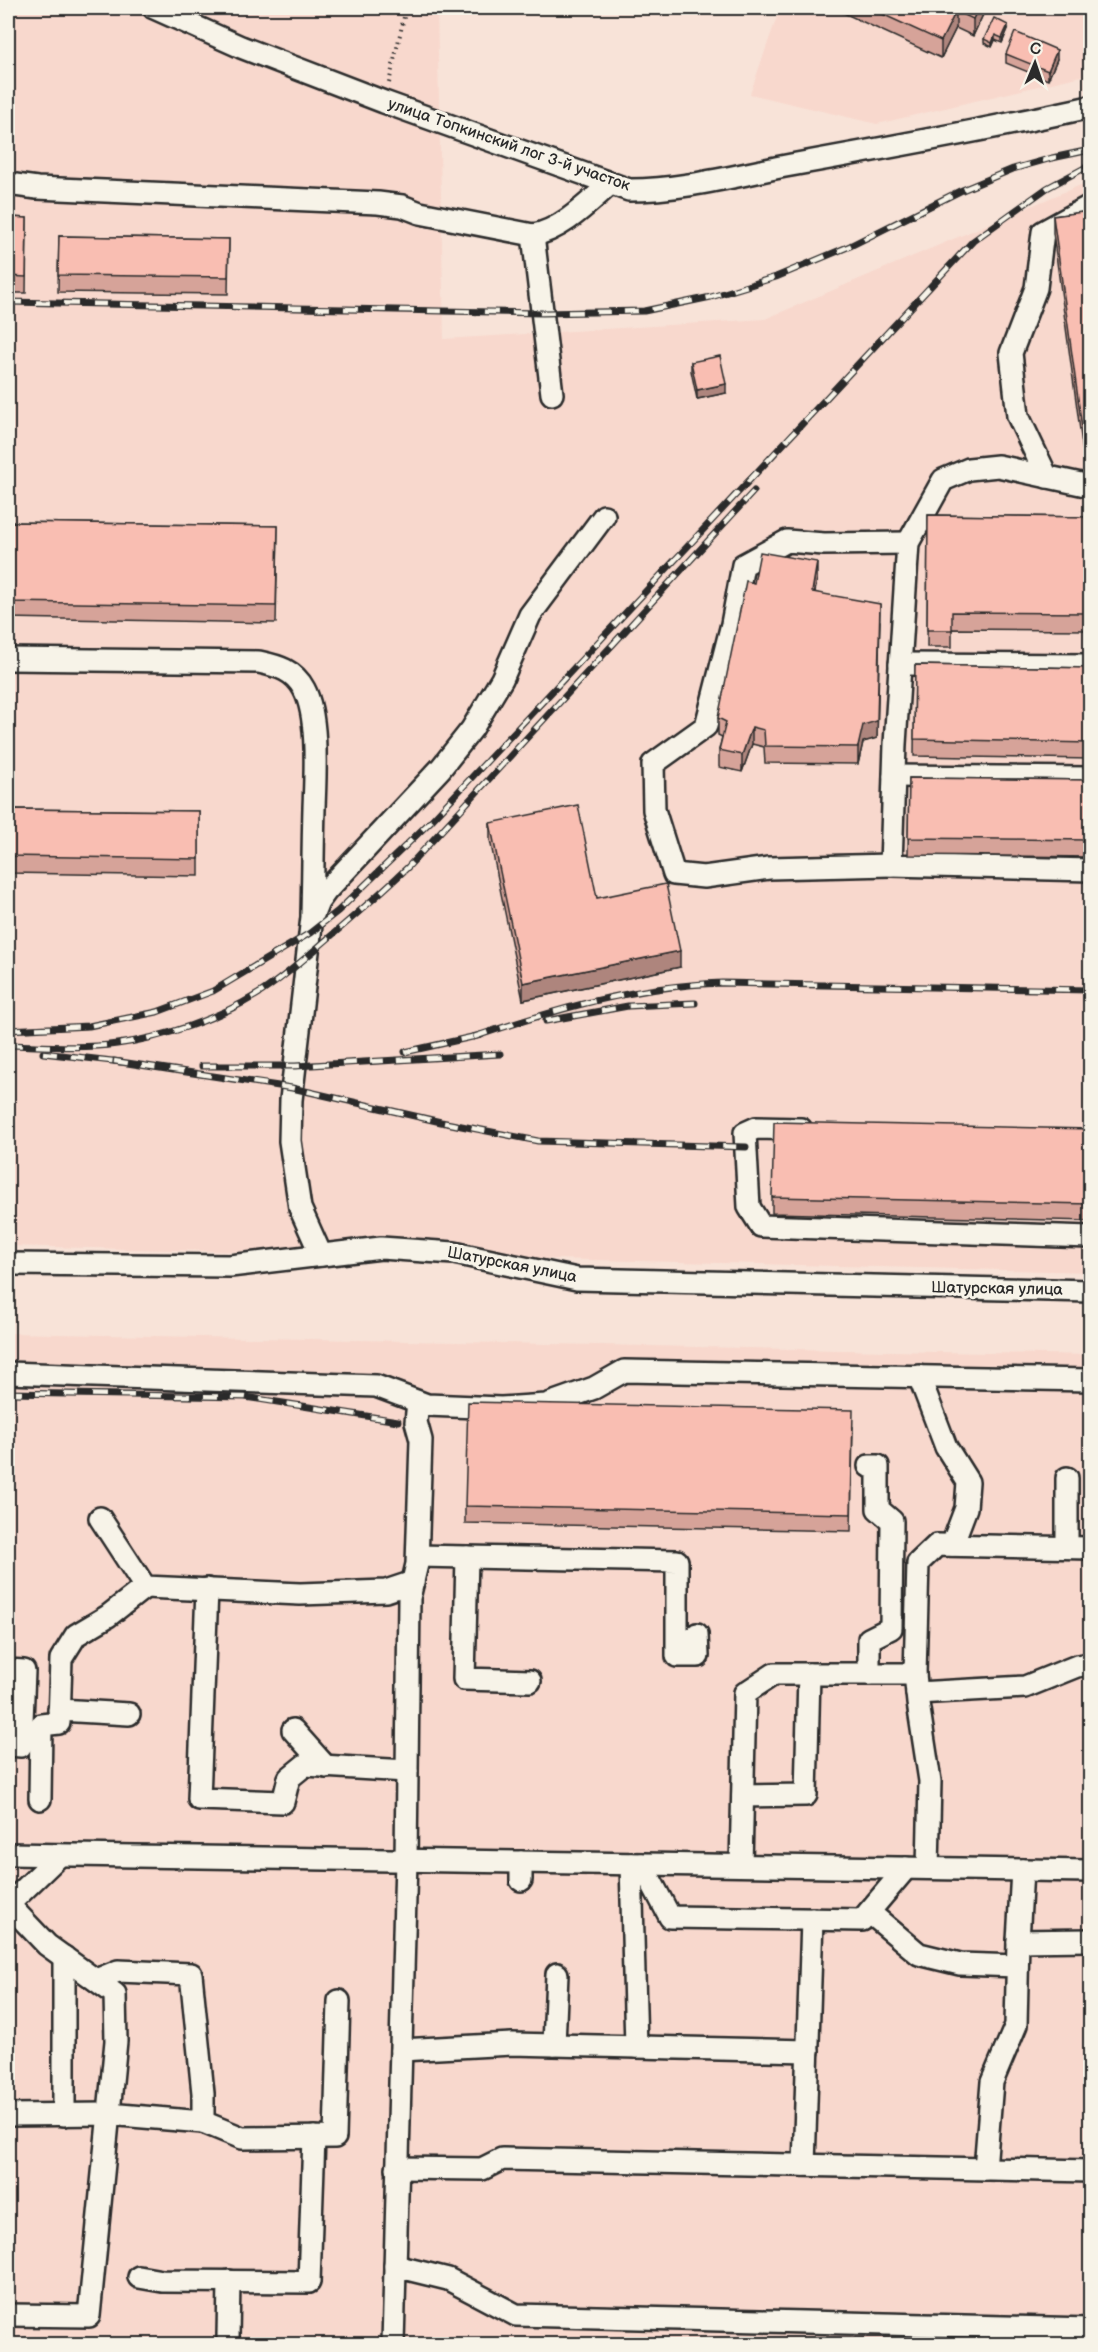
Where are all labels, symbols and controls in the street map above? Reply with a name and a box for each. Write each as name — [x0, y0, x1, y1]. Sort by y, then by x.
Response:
north arrow — [1005, 33, 1065, 93]
text: С — [1030, 40, 1041, 59]
street label: улица Топкинский лог 3-й участок — [385, 95, 633, 196]
street label: Шатурская улица — [445, 1243, 579, 1287]
street label: Шатурская улица — [931, 1278, 1064, 1300]

